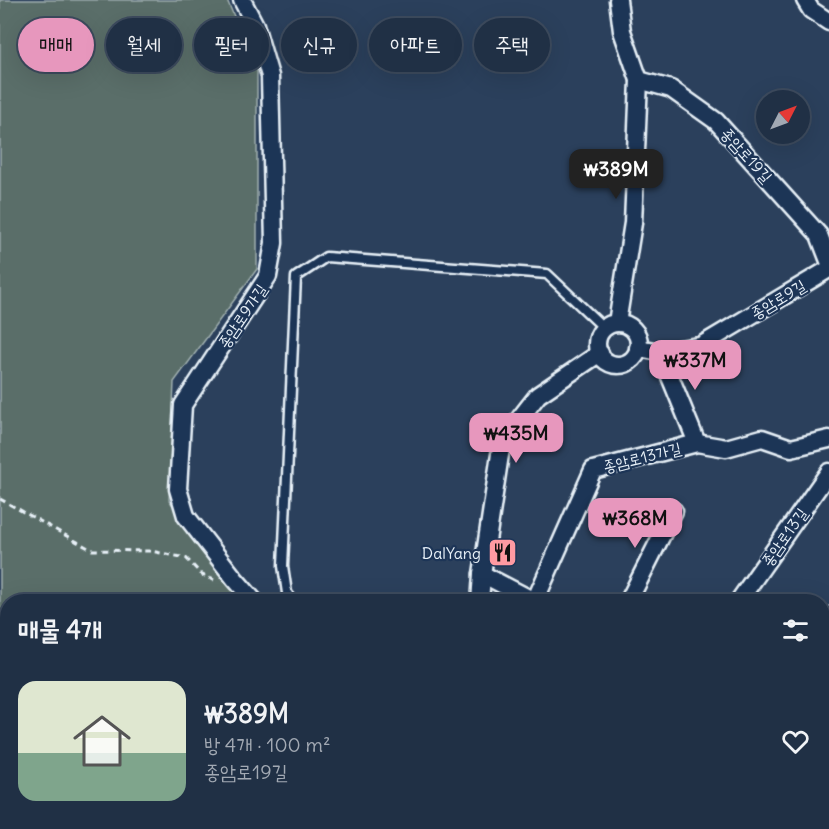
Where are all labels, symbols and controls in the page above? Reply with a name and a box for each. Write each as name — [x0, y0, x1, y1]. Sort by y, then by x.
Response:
chip: 매매 — [18, 18, 94, 72]
chip: 월세 — [106, 18, 182, 72]
chip: 필터 — [194, 18, 269, 72]
chip: 신규 — [281, 18, 357, 72]
chip: 아파트 — [369, 18, 462, 72]
chip: 주택 — [474, 18, 550, 72]
north arrow — [756, 90, 810, 144]
map controls — [756, 90, 810, 144]
street label: 종암로19길 — [717, 123, 777, 187]
pin: ₩389M — [574, 149, 658, 200]
text: ₩389M — [583, 156, 649, 181]
street label: 종암로9길 — [747, 275, 809, 323]
street label: 종암로9가길 — [213, 280, 271, 352]
pin: ₩337M — [653, 340, 737, 391]
text: ₩337M — [663, 347, 727, 372]
pin: ₩435M — [474, 413, 558, 464]
text: ₩435M — [483, 420, 549, 445]
street label: 종암로13가길 — [601, 438, 683, 476]
pin: ₩368M — [593, 498, 677, 549]
street label: 종암로13길 — [757, 504, 811, 570]
text: ₩368M — [602, 505, 668, 530]
restaurant icon: DalYang — [486, 537, 518, 569]
place label: DalYang — [422, 543, 481, 563]
text: 매물 4개 — [18, 613, 102, 646]
icon: filters — [779, 614, 812, 647]
text: ₩389M — [204, 697, 289, 730]
icon: home — [66, 705, 138, 777]
icon: heart — [779, 725, 812, 758]
text: 방 4개 · 100 m² — [204, 732, 331, 757]
text: 종암로19길 — [204, 759, 288, 784]

